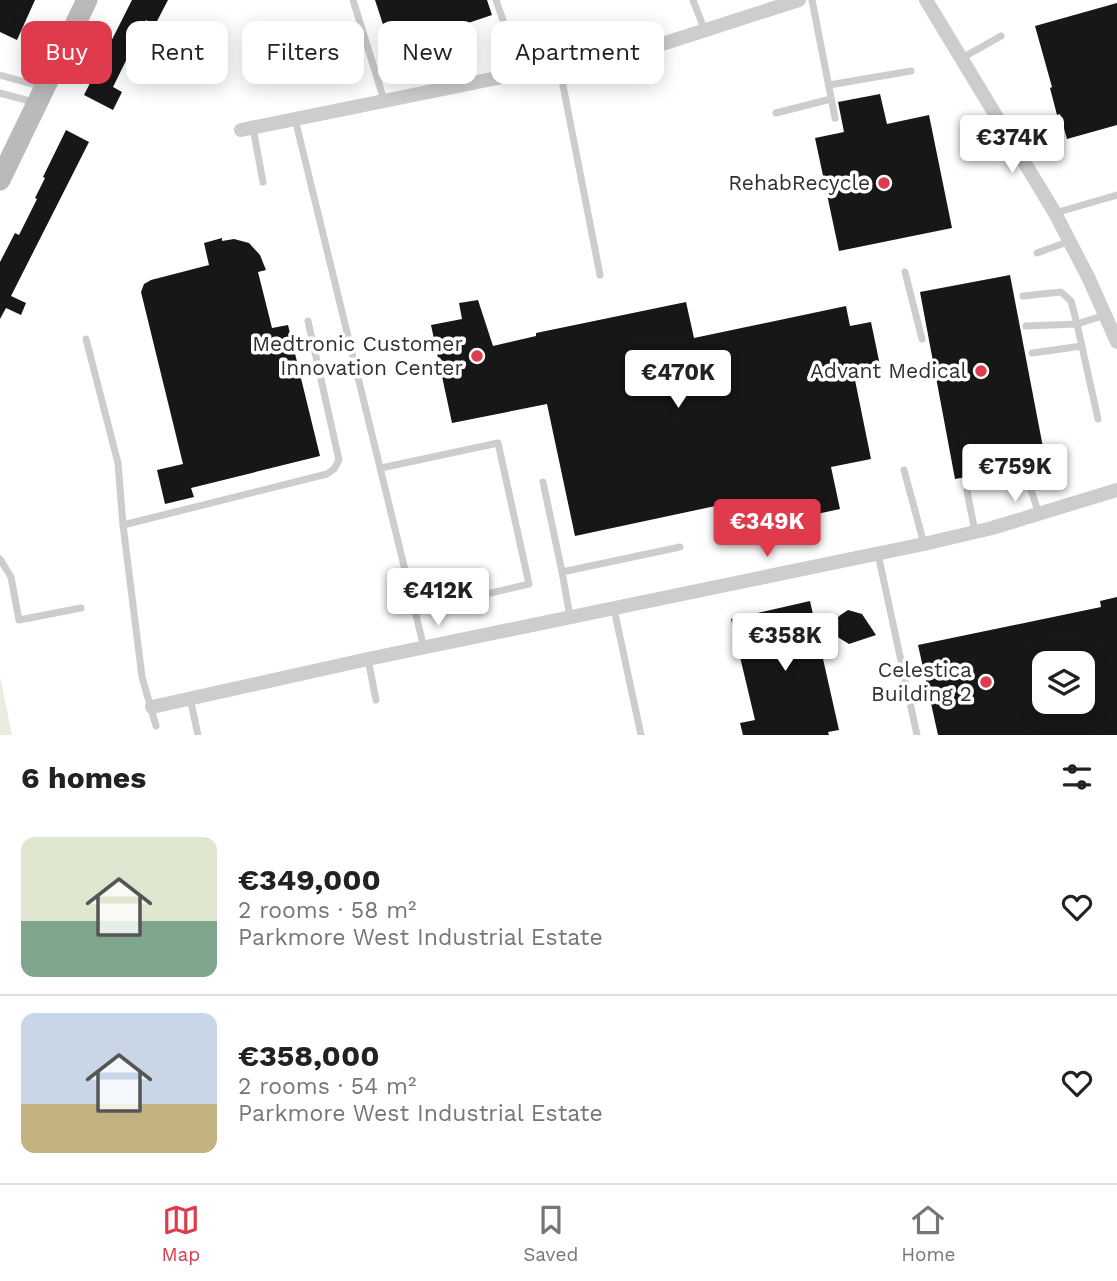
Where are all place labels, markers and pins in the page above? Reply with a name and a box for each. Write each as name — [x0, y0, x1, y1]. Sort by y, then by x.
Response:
pin: €374K — [963, 116, 1061, 175]
place label: RehabRecycle — [728, 170, 870, 195]
marker: RehabRecycle — [876, 175, 892, 191]
place label: Medtronic Customer Innovation Center — [252, 331, 463, 380]
marker: Medtronic Customer Innovation Center — [469, 348, 485, 364]
pin: €470K — [629, 350, 727, 410]
place label: Advant Medical — [810, 358, 968, 383]
marker: Advant Medical — [973, 363, 989, 379]
pin: €759K — [966, 444, 1064, 504]
pin: €349K — [718, 500, 816, 559]
pin: €412K — [389, 568, 487, 628]
pin: €358K — [736, 614, 834, 673]
place label: Celestica Building 2 — [871, 657, 972, 706]
marker: Celestica Building 2 — [978, 674, 994, 690]

